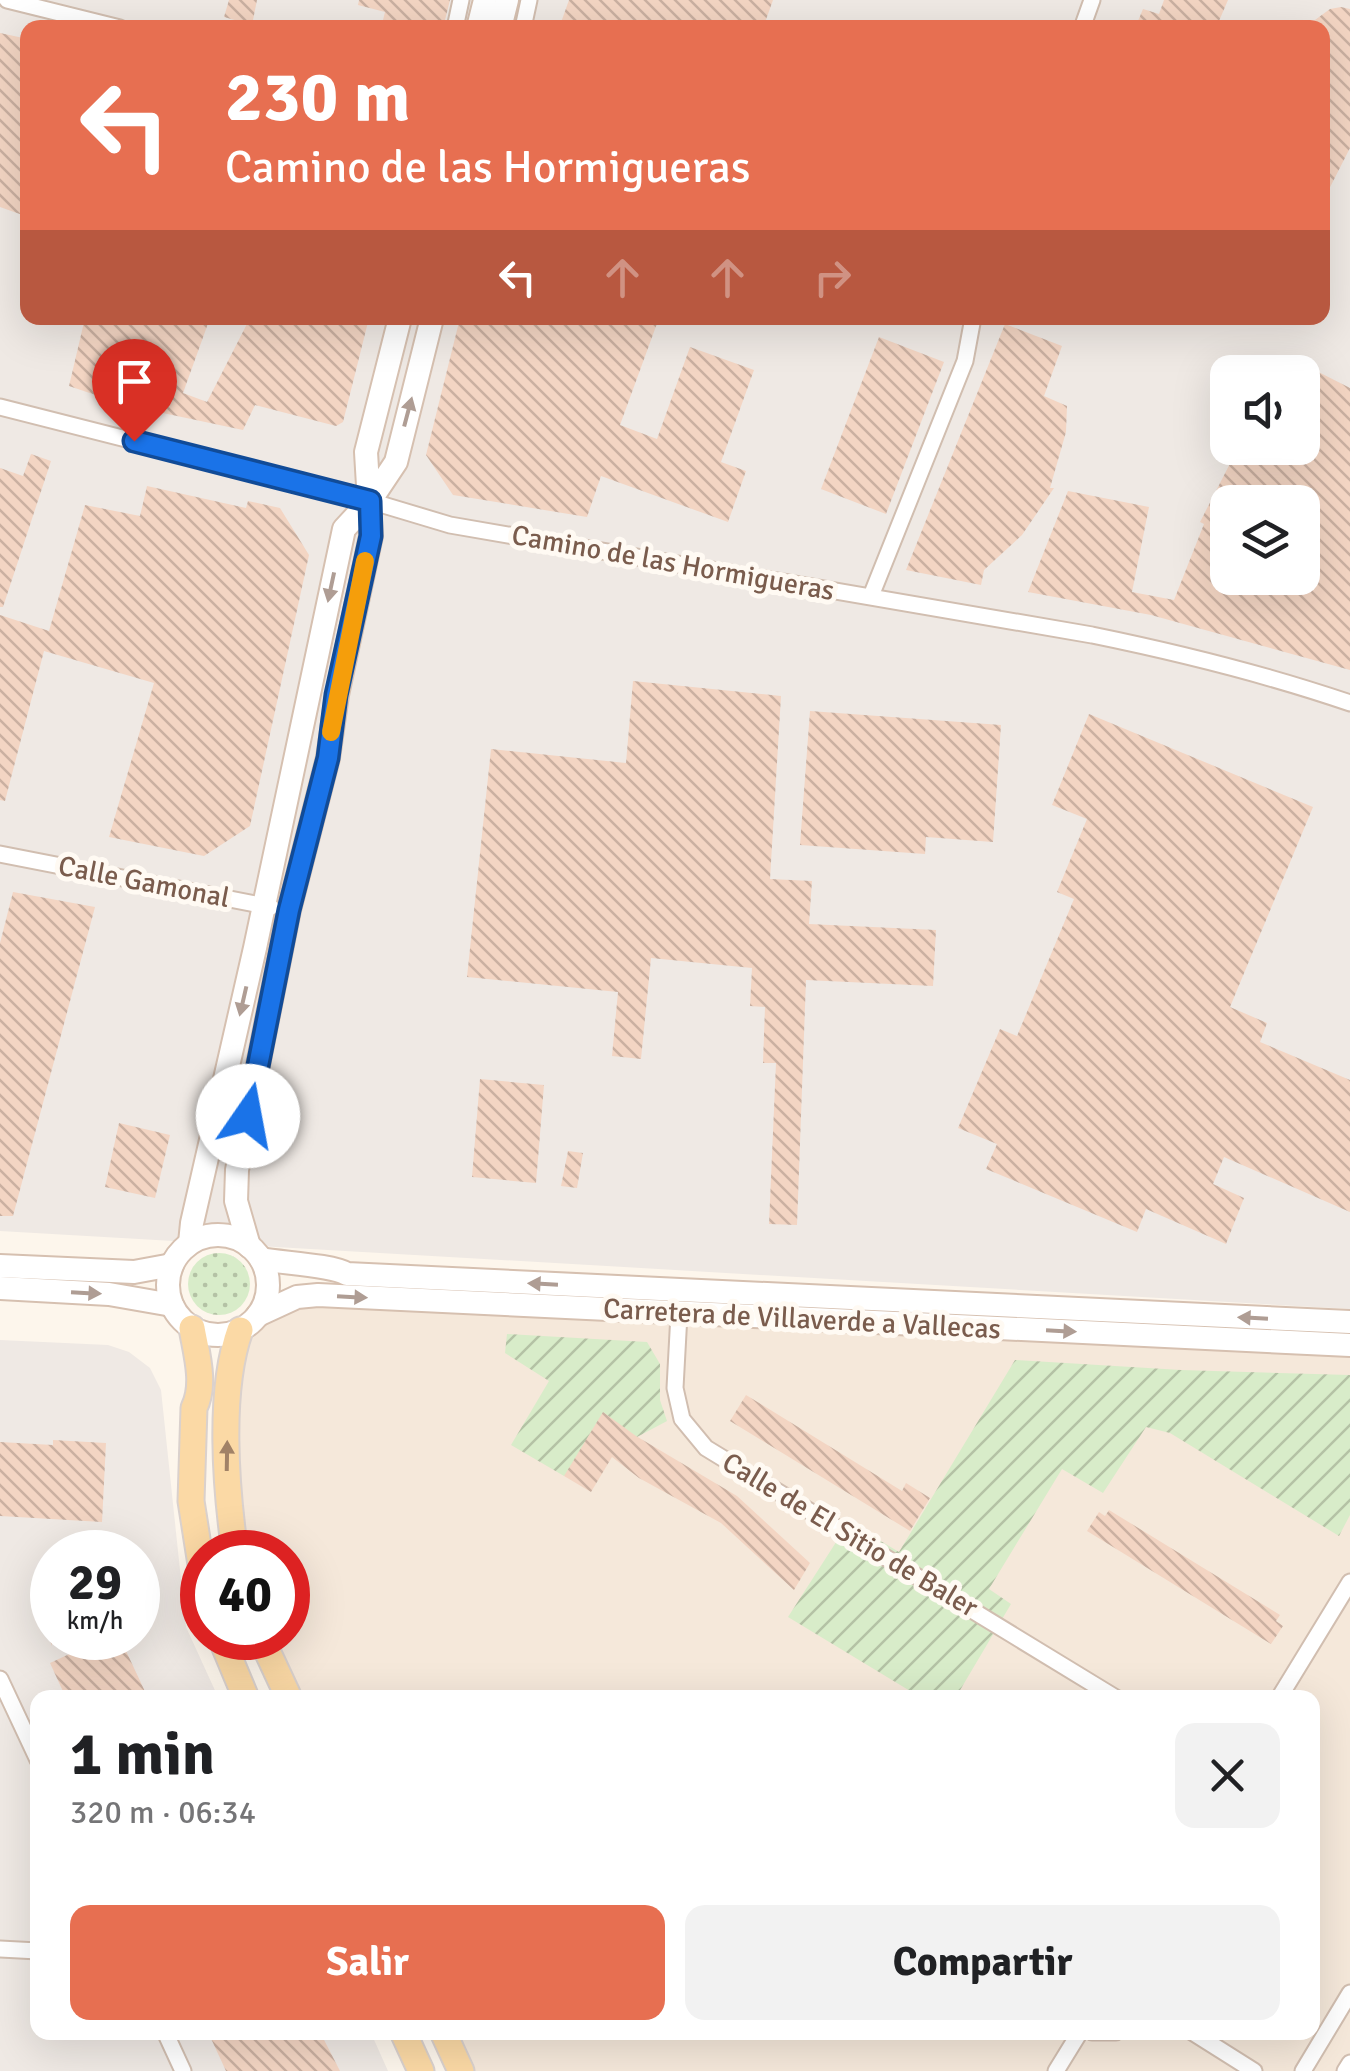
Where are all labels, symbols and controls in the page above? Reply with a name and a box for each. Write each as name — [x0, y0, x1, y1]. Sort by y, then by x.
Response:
text: 230 m — [225, 54, 410, 140]
icon: left — [60, 60, 190, 190]
text: Camino de las Hormigueras — [225, 140, 750, 195]
icon: left — [490, 250, 545, 305]
icon: ahead — [595, 250, 650, 305]
icon: ahead — [700, 250, 755, 305]
icon: right — [805, 250, 860, 305]
pin — [92, 339, 177, 442]
icon: arrive — [107, 354, 162, 409]
map controls — [1210, 355, 1320, 595]
button: sound — [1210, 355, 1320, 465]
one-way arrow — [400, 396, 416, 427]
button: layers — [1210, 485, 1320, 595]
street label: Camino de las Hormigueras — [509, 518, 837, 608]
one-way arrow — [323, 572, 338, 603]
street label: Calle Gamonal — [55, 849, 233, 915]
one-way arrow — [235, 986, 250, 1017]
position arrow — [196, 1064, 300, 1168]
one-way arrow — [527, 1275, 559, 1291]
one-way arrow — [71, 1285, 103, 1301]
one-way arrow — [336, 1289, 368, 1305]
street label: Carretera de Villaverde a Vallecas — [602, 1292, 1002, 1346]
one-way arrow — [1236, 1309, 1268, 1325]
one-way arrow — [1045, 1323, 1077, 1339]
one-way arrow — [220, 1439, 236, 1471]
street label: Calle de El Sitio de Baler — [716, 1445, 984, 1625]
speed limit sign: 40 — [180, 1530, 310, 1660]
text: 29 — [68, 1552, 122, 1614]
text: km/h — [67, 1605, 123, 1636]
text: 1 min — [70, 1718, 215, 1792]
button: close — [1175, 1723, 1280, 1828]
text: 320 m · 06:34 — [70, 1793, 256, 1832]
button: Salir — [70, 1905, 665, 2020]
button: Compartir — [685, 1905, 1280, 2020]

